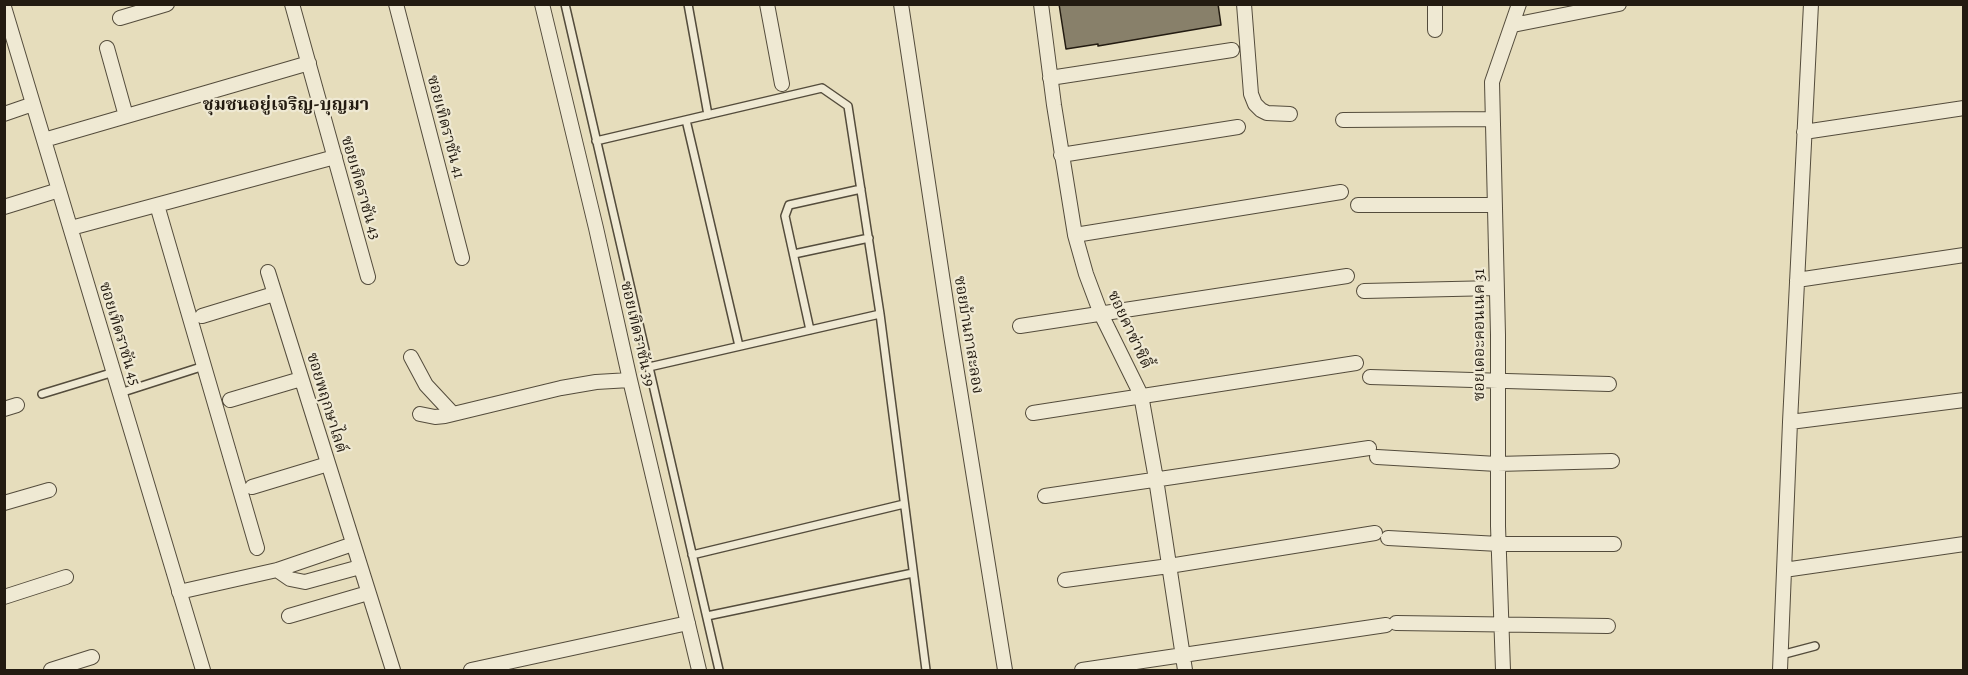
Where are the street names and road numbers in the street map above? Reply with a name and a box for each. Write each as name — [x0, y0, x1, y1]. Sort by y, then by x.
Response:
street label: ซอยเทิดราชัน 41 — [422, 73, 468, 181]
street label: ซอยเทิดราชัน 43 — [336, 134, 384, 242]
street label: ซอยเดอะคอนเนค 31 — [1470, 269, 1490, 401]
street label: ซอยบ้านกาสะลอง — [949, 275, 987, 395]
street label: ซอยเทิดราชัน 39 — [616, 279, 658, 389]
street label: ซอยเทิดราชัน 45 — [94, 280, 144, 388]
street label: ซอยคาซ่าซิตี้ — [1103, 288, 1155, 372]
street label: ซอยพฤกษาไลต์ — [302, 351, 350, 455]

